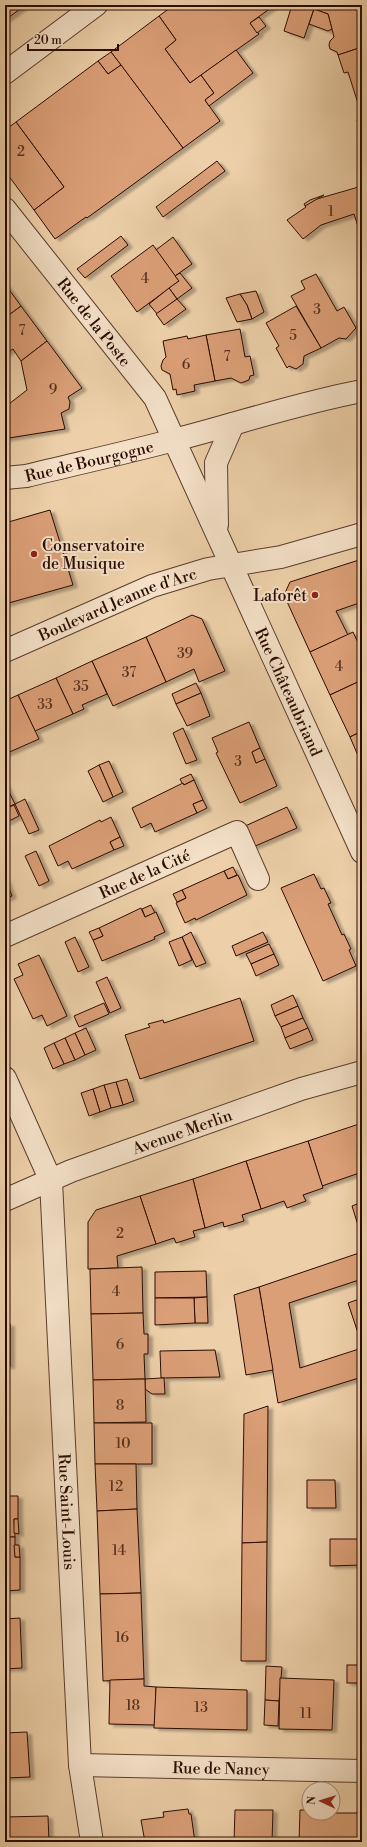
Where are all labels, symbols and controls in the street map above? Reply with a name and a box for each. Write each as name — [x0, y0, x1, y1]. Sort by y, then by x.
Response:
scale bar — [28, 26, 118, 52]
text: 20 m — [34, 33, 62, 48]
house number: 2 — [17, 143, 25, 161]
house number: 1 — [328, 203, 334, 221]
house number: 4 — [141, 270, 149, 288]
street label: Rue de la Poste — [52, 274, 135, 371]
house number: 3 — [313, 301, 321, 319]
house number: 7 — [18, 322, 26, 340]
house number: 5 — [289, 327, 297, 345]
house number: 7 — [223, 348, 231, 366]
house number: 6 — [182, 356, 191, 374]
house number: 9 — [49, 381, 57, 399]
street label: Rue de Bourgogne — [23, 437, 156, 487]
place label: Conservatoire de Musique — [42, 536, 145, 574]
marker: Conservatoire de Musique — [29, 549, 39, 559]
street label: Boulevard Jeanne d'Arc — [35, 564, 199, 646]
place label: Laforêt — [253, 586, 307, 606]
marker: Laforêt — [310, 590, 320, 600]
street label: Rue Châteaubriand — [250, 624, 326, 760]
house number: 39 — [177, 645, 193, 663]
house number: 4 — [335, 658, 343, 676]
house number: 37 — [122, 664, 136, 682]
house number: 35 — [73, 678, 89, 696]
house number: 33 — [37, 696, 53, 714]
house number: 3 — [234, 753, 242, 771]
street label: Rue de la Cité — [96, 845, 194, 903]
street label: Avenue Merlin — [129, 1105, 235, 1160]
house number: 2 — [116, 1225, 124, 1243]
house number: 4 — [112, 1283, 120, 1301]
house number: 6 — [116, 1336, 125, 1354]
house number: 8 — [116, 1397, 124, 1415]
house number: 10 — [116, 1435, 130, 1453]
street label: Rue Saint-Louis — [54, 1453, 79, 1571]
house number: 12 — [109, 1478, 123, 1496]
house number: 14 — [112, 1542, 126, 1560]
house number: 16 — [115, 1629, 130, 1647]
house number: 18 — [126, 1697, 140, 1715]
house number: 13 — [194, 1699, 208, 1717]
house number: 11 — [300, 1705, 312, 1723]
street label: Rue de Nancy — [172, 1758, 270, 1780]
north arrow — [301, 1781, 341, 1821]
text: N — [305, 1795, 319, 1805]

